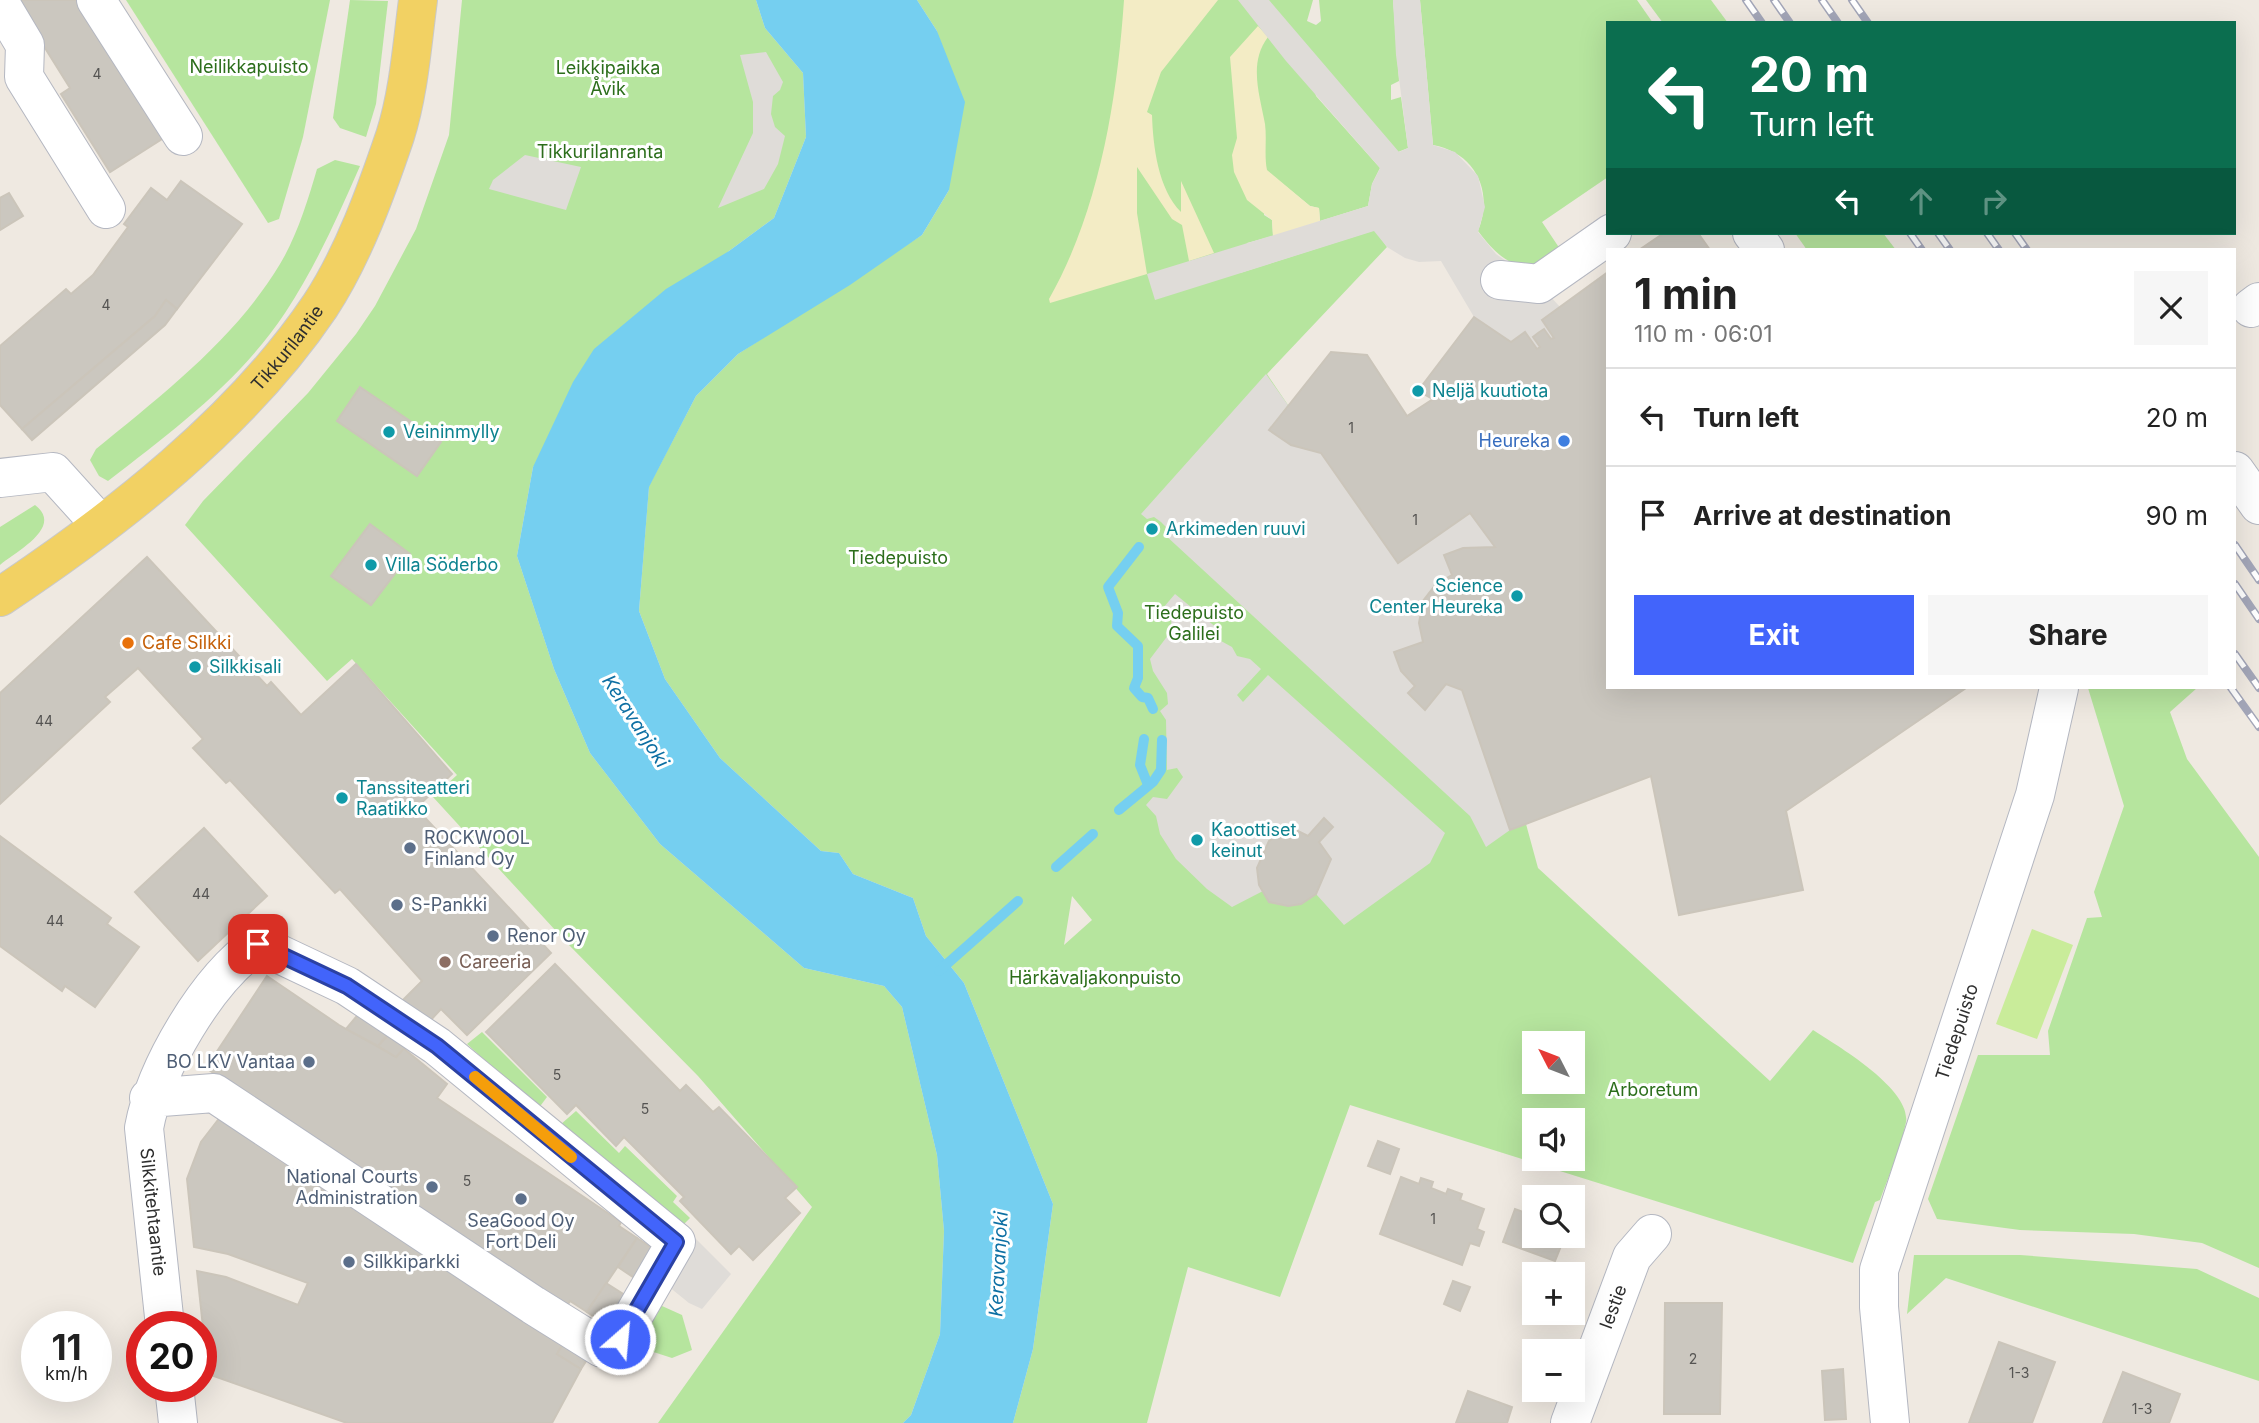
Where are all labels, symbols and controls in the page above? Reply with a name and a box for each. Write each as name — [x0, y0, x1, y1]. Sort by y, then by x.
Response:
text: 20 m — [1749, 45, 1869, 104]
icon: left — [1634, 49, 1725, 140]
park label: Neilikkapuisto — [189, 56, 309, 77]
park label: Leikkipaikka Åvik — [556, 57, 660, 99]
house number: 4 — [92, 65, 102, 82]
text: Turn left — [1749, 105, 1874, 144]
park label: Tikkurilanranta — [537, 141, 663, 162]
icon: left — [1829, 182, 1867, 220]
icon: ahead — [1902, 182, 1940, 220]
icon: right — [1975, 182, 2013, 220]
text: 1 min — [1634, 268, 1738, 319]
button: close — [2134, 271, 2208, 345]
house number: 4 — [101, 296, 111, 313]
street label: Tikkurilantie — [247, 301, 328, 395]
text: 110 m · 06:01 — [1634, 320, 1773, 348]
place label: Neljä kuutiota — [1432, 380, 1548, 401]
marker: Neljä kuutiota — [1410, 383, 1426, 399]
icon: left — [1634, 398, 1672, 436]
text: Turn left — [1693, 402, 1799, 433]
text: 20 m — [2146, 402, 2208, 433]
house number: 1 — [1348, 419, 1354, 436]
place label: Veininmylly — [403, 421, 500, 442]
marker: Veininmylly — [381, 424, 397, 440]
place label: Heureka — [1479, 430, 1550, 451]
marker: Heureka — [1556, 433, 1572, 449]
icon: arrive — [1634, 496, 1672, 534]
text: Arrive at destination — [1693, 500, 1952, 531]
text: 90 m — [2145, 500, 2208, 531]
house number: 1 — [1412, 511, 1418, 528]
place label: Arkimeden ruuvi — [1166, 518, 1306, 539]
marker: Arkimeden ruuvi — [1144, 521, 1160, 537]
park label: Tiedepuisto — [848, 547, 948, 568]
place label: Villa Söderbo — [385, 554, 498, 575]
marker: Villa Söderbo — [363, 557, 379, 573]
place label: Science Center Heureka — [1369, 575, 1503, 617]
marker: Science Center Heureka — [1509, 588, 1525, 604]
button: Exit — [1634, 595, 1914, 675]
button: Share — [1928, 595, 2208, 675]
park label: Tiedepuisto Galilei — [1144, 602, 1244, 644]
place label: Cafe Silkki — [142, 632, 231, 653]
marker: Cafe Silkki — [120, 635, 136, 651]
place label: Silkkisali — [209, 656, 282, 677]
marker: Silkkisali — [187, 659, 203, 675]
water label: Keravanjoki — [597, 671, 674, 772]
house number: 44 — [35, 712, 53, 729]
place label: Tanssiteatteri Raatikko — [356, 777, 470, 819]
marker: Tanssiteatteri Raatikko — [334, 790, 350, 806]
place label: Kaoottiset keinut — [1211, 819, 1296, 861]
place label: ROCKWOOL Finland Oy — [424, 827, 530, 869]
marker: Kaoottiset keinut — [1189, 832, 1205, 848]
marker: ROCKWOOL Finland Oy — [402, 840, 418, 856]
house number: 44 — [192, 885, 210, 902]
place label: S-Pankki — [411, 894, 487, 915]
marker: S-Pankki — [389, 897, 405, 913]
house number: 44 — [46, 912, 64, 929]
pin — [228, 914, 288, 974]
icon: arrive — [239, 925, 277, 963]
place label: Renor Oy — [507, 925, 586, 946]
marker: Renor Oy — [485, 928, 501, 944]
place label: Careeria — [459, 951, 531, 972]
marker: Careeria — [437, 954, 453, 970]
park label: Härkävaljakonpuisto — [1009, 967, 1181, 988]
street label: Tiedepuisto — [1931, 981, 1982, 1083]
north arrow — [1522, 1031, 1586, 1094]
map controls — [1522, 1031, 1585, 1402]
place label: BO LKV Vantaa — [166, 1051, 295, 1072]
marker: BO LKV Vantaa — [301, 1054, 317, 1070]
house number: 5 — [553, 1066, 561, 1083]
park label: Arboretum — [1608, 1079, 1698, 1100]
house number: 5 — [641, 1100, 649, 1117]
button: sound — [1522, 1108, 1585, 1171]
street label: Silkkitehtaantie — [136, 1147, 171, 1277]
place label: National Courts Administration — [286, 1166, 418, 1208]
house number: 5 — [463, 1172, 471, 1189]
marker: National Courts Administration — [424, 1179, 440, 1195]
button: search — [1522, 1185, 1585, 1248]
marker: SeaGood Oy Fort Deli — [513, 1191, 529, 1207]
place label: SeaGood Oy Fort Deli — [467, 1210, 575, 1252]
water label: Keravanjoki — [984, 1210, 1013, 1317]
house number: 1 — [1430, 1210, 1436, 1227]
place label: Silkkiparkki — [363, 1251, 460, 1272]
marker: Silkkiparkki — [341, 1254, 357, 1270]
button: + — [1522, 1262, 1585, 1325]
street label: Iestie — [1595, 1282, 1631, 1332]
position arrow — [583, 1302, 657, 1376]
speed limit sign: 20 — [126, 1311, 217, 1402]
text: 11 — [51, 1326, 82, 1368]
button: − — [1522, 1339, 1585, 1402]
house number: 2 — [1689, 1350, 1697, 1367]
text: km/h — [45, 1363, 88, 1384]
house number: 1-3 — [2009, 1364, 2029, 1381]
house number: 1-3 — [2132, 1400, 2152, 1417]

